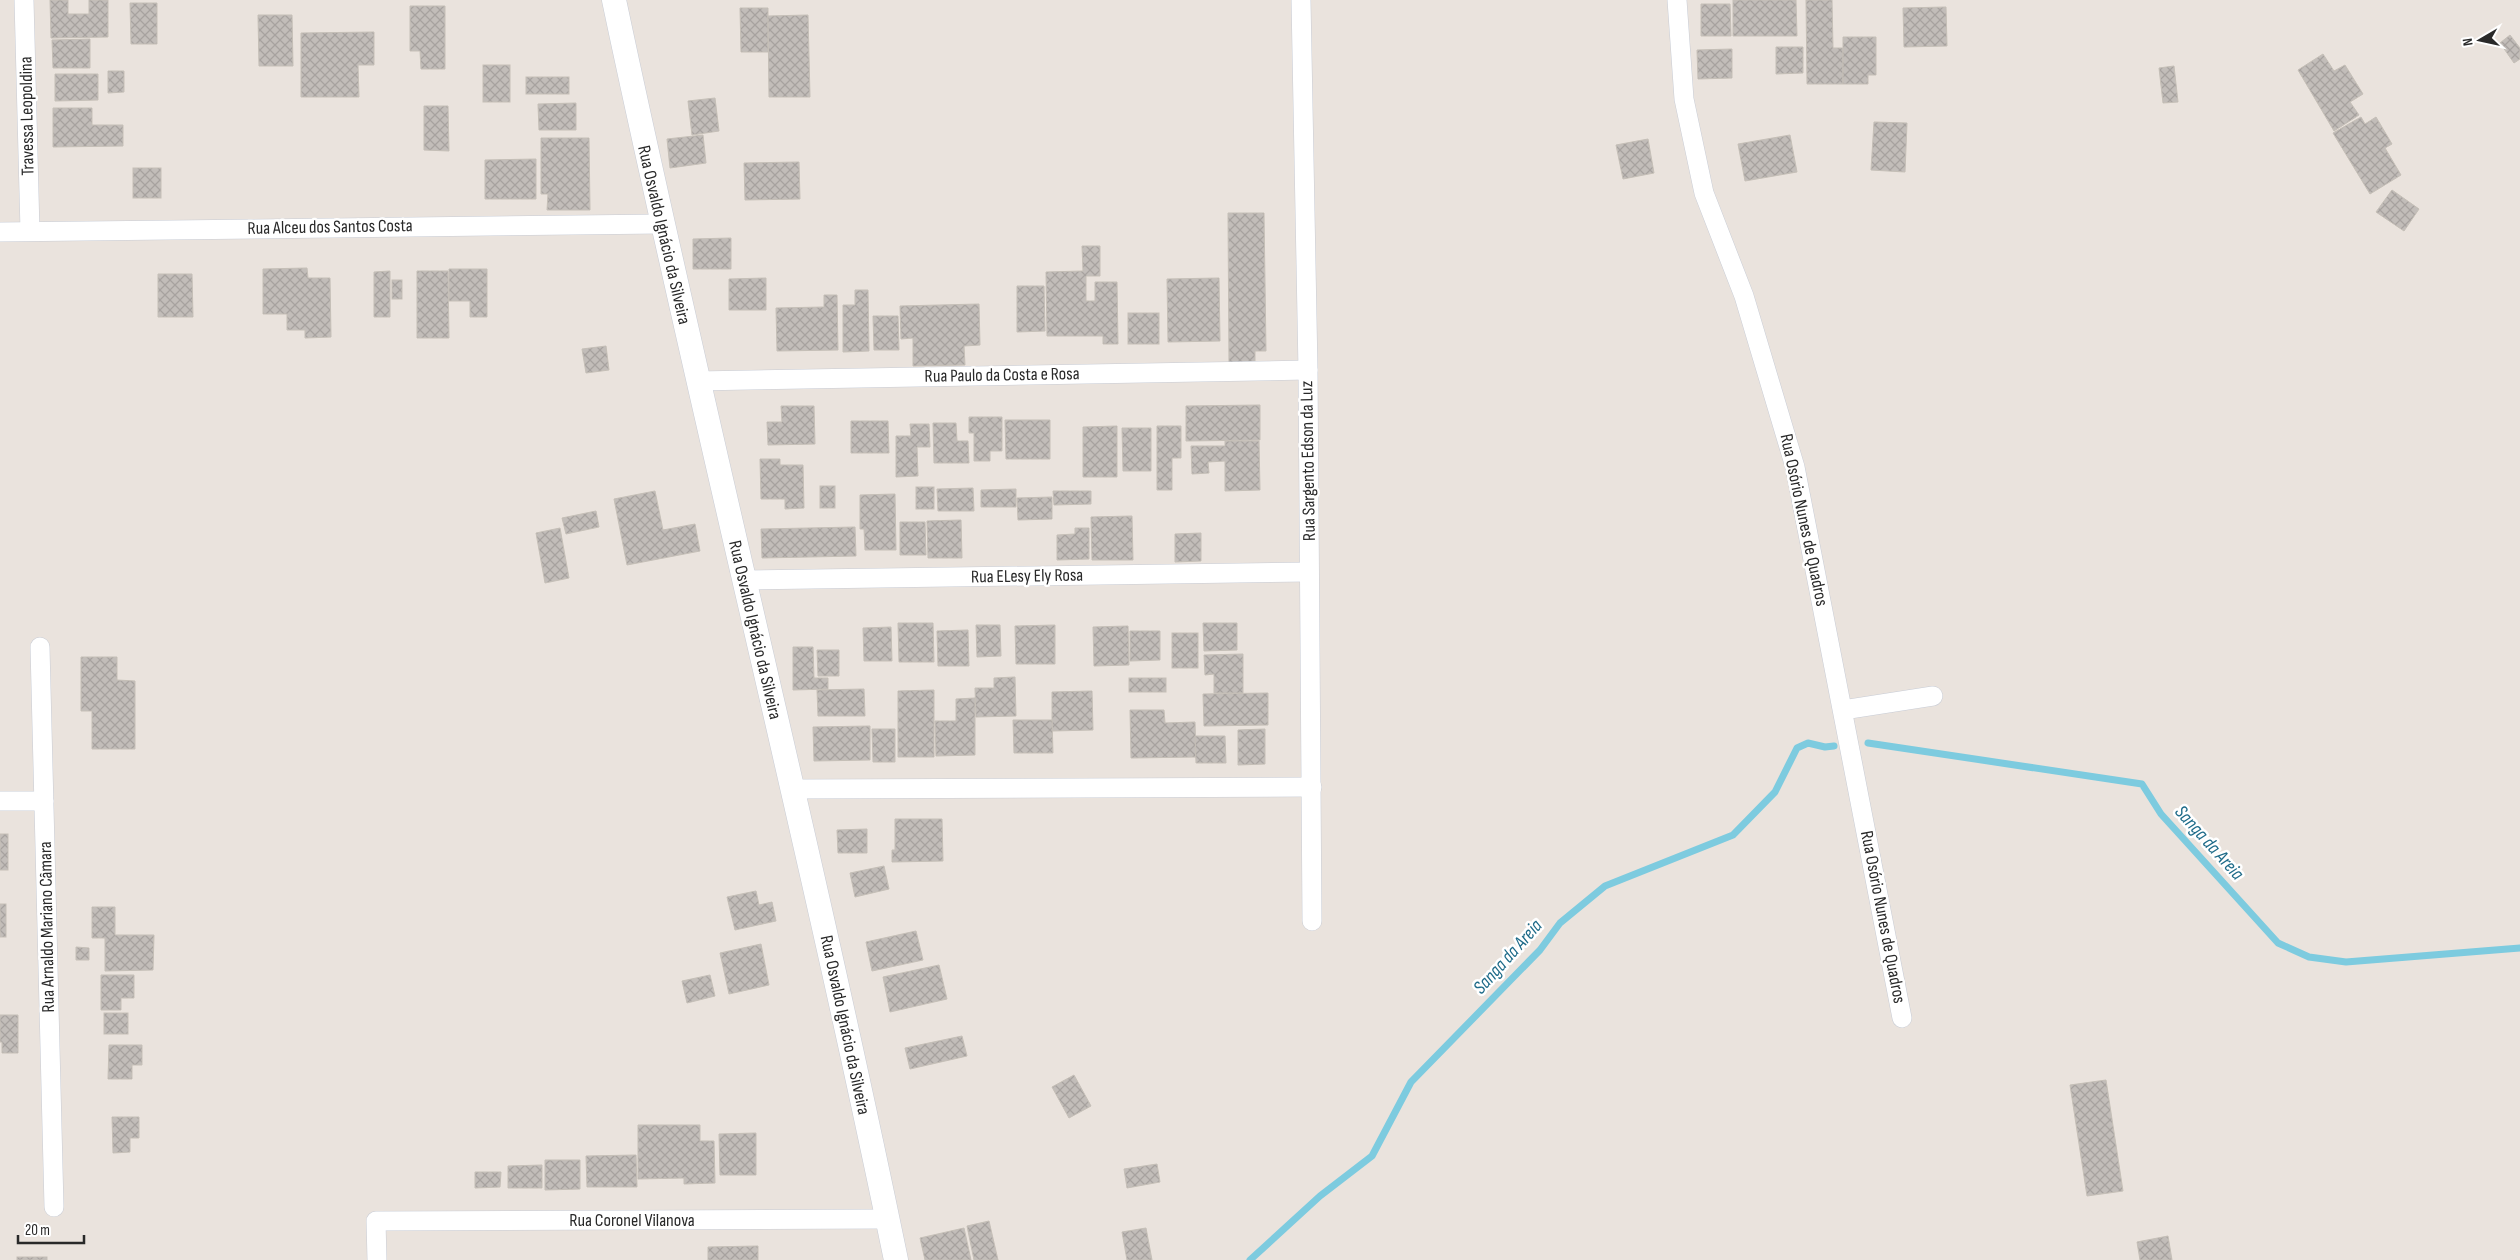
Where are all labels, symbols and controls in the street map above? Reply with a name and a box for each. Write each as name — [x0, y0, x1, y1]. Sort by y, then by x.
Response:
north arrow — [2455, 15, 2505, 65]
text: N — [2459, 37, 2477, 47]
street label: Travessa Leopoldina — [15, 56, 39, 176]
street label: Rua Osvaldo Ignácio da Silveira — [633, 143, 695, 327]
street label: Rua Alceu dos Santos Costa — [247, 215, 413, 239]
street label: Rua Paulo da Costa e Rosa — [924, 363, 1080, 387]
street label: Rua Sargento Edson da Luz — [1296, 380, 1320, 541]
street label: Rua Osório Nunes de Quadros — [1775, 432, 1833, 608]
street label: Rua Osvaldo Ignácio da Silveira — [724, 538, 786, 722]
street label: Rua ELesy Ely Rosa — [971, 565, 1083, 587]
water label: Sanga da Areia — [2170, 801, 2249, 885]
street label: Rua Osório Nunes de Quadros — [1856, 829, 1910, 1005]
street label: Rua Arnaldo Mariano Câmara — [35, 841, 59, 1013]
water label: Sanga da Areia — [1469, 915, 1548, 999]
street label: Rua Osvaldo Ignácio da Silveira — [816, 933, 874, 1117]
street label: Rua Coronel Vilanova — [569, 1210, 695, 1231]
scale bar — [18, 1212, 84, 1244]
text: 20 m — [25, 1221, 50, 1240]

